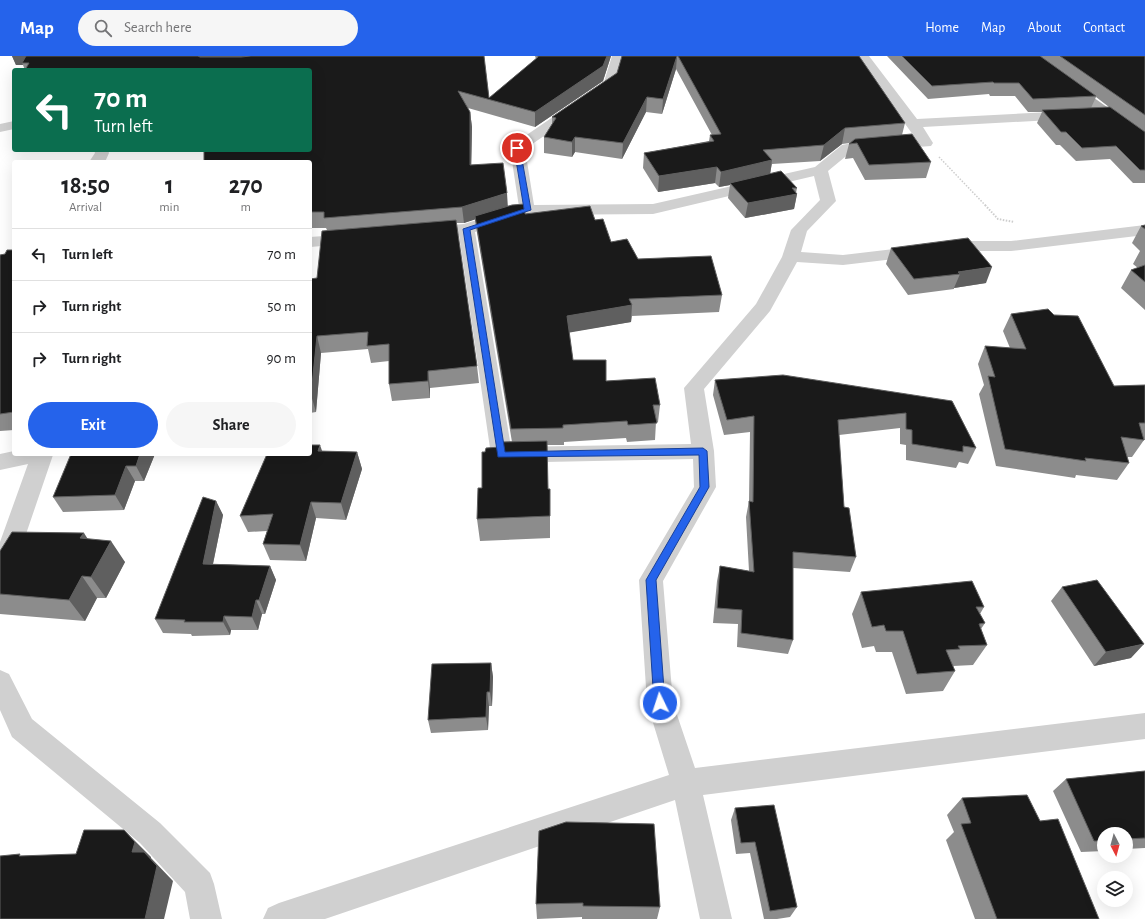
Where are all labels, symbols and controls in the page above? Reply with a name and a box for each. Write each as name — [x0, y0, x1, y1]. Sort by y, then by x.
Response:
search box — [78, 10, 358, 46]
icon: search — [92, 17, 114, 39]
text: Map — [20, 19, 54, 38]
text: Search here — [124, 20, 192, 35]
text: Home — [925, 21, 959, 35]
text: Map — [981, 21, 1005, 35]
text: About — [1027, 21, 1061, 35]
text: Contact — [1083, 21, 1125, 35]
icon: left — [28, 84, 80, 136]
text: 70 m — [94, 85, 148, 113]
text: Turn left — [94, 118, 153, 136]
pin — [500, 131, 534, 165]
icon: arrive — [506, 137, 528, 159]
text: 18:50 — [61, 174, 110, 198]
text: 1 — [165, 174, 174, 198]
text: 270 — [229, 174, 263, 198]
text: Arrival — [69, 201, 102, 214]
text: min — [159, 201, 179, 214]
text: m — [241, 201, 251, 214]
icon: left — [28, 244, 50, 266]
text: Turn left — [62, 247, 113, 262]
text: 70 m — [267, 247, 296, 262]
icon: right — [28, 296, 50, 318]
text: Turn right — [62, 299, 121, 314]
text: 50 m — [267, 299, 296, 314]
icon: right — [28, 348, 50, 370]
text: Turn right — [62, 351, 121, 366]
text: 90 m — [267, 351, 296, 366]
button: Exit — [28, 402, 158, 448]
button: Share — [166, 402, 296, 448]
position arrow — [639, 682, 681, 724]
north arrow — [1097, 827, 1133, 863]
map controls — [1097, 827, 1133, 907]
button: layers — [1097, 871, 1133, 907]

